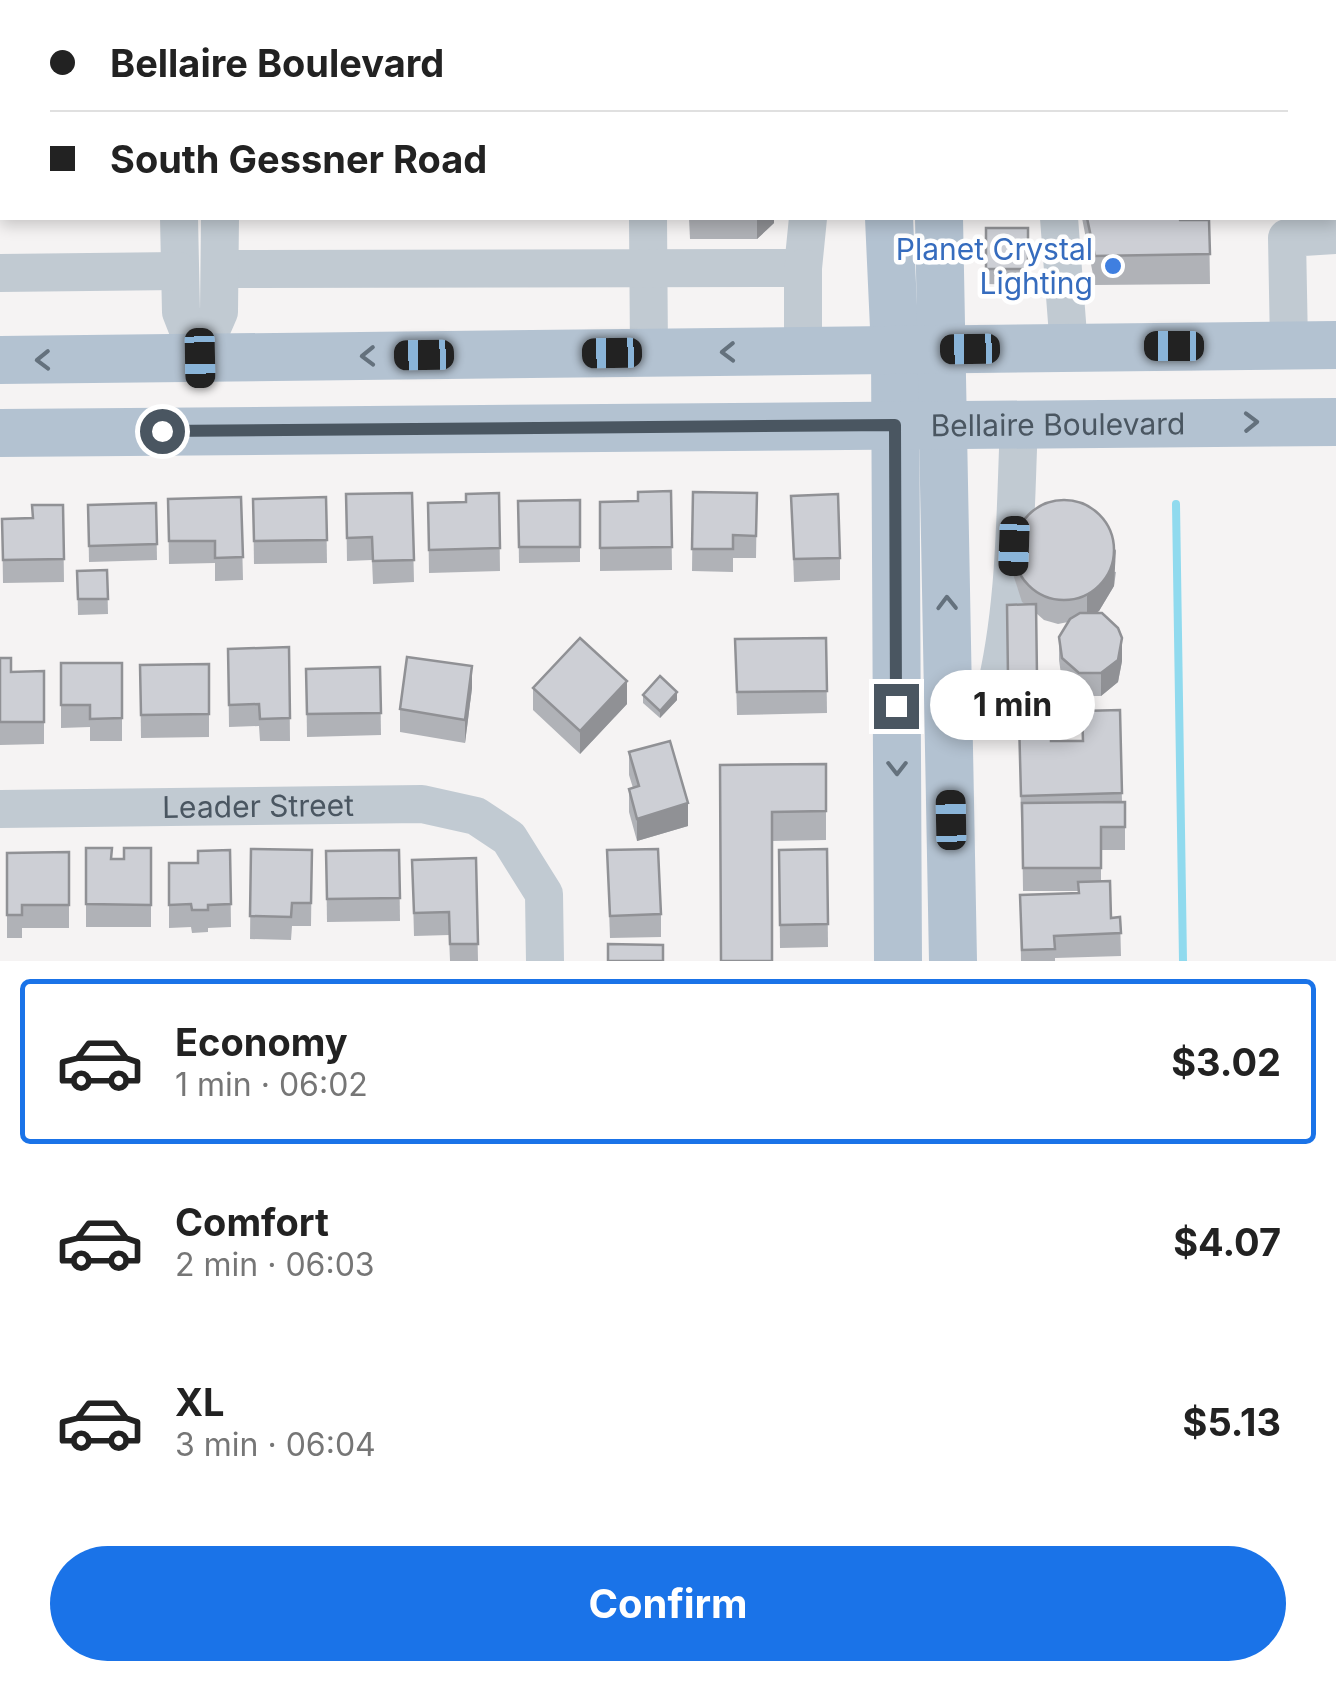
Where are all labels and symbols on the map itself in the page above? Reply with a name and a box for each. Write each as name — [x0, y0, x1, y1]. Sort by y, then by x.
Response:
place label: Planet Crystal Lighting — [896, 231, 1093, 301]
marker: Planet Crystal Lighting — [1102, 255, 1124, 277]
car — [184, 328, 216, 388]
car — [1144, 331, 1204, 361]
car — [940, 333, 1000, 365]
car — [582, 337, 642, 369]
car — [394, 339, 454, 371]
one-way arrow — [719, 341, 735, 362]
one-way arrow — [359, 345, 374, 367]
one-way arrow — [34, 349, 50, 370]
street label: Bellaire Boulevard — [930, 405, 1186, 443]
route start — [140, 409, 185, 454]
one-way arrow — [1243, 412, 1259, 433]
car — [998, 515, 1030, 577]
one-way arrow — [936, 595, 957, 611]
callout: 1 min — [931, 671, 1096, 741]
route end — [874, 684, 919, 729]
one-way arrow — [886, 760, 908, 776]
street label: Leader Street — [162, 787, 354, 825]
car — [935, 790, 967, 850]

